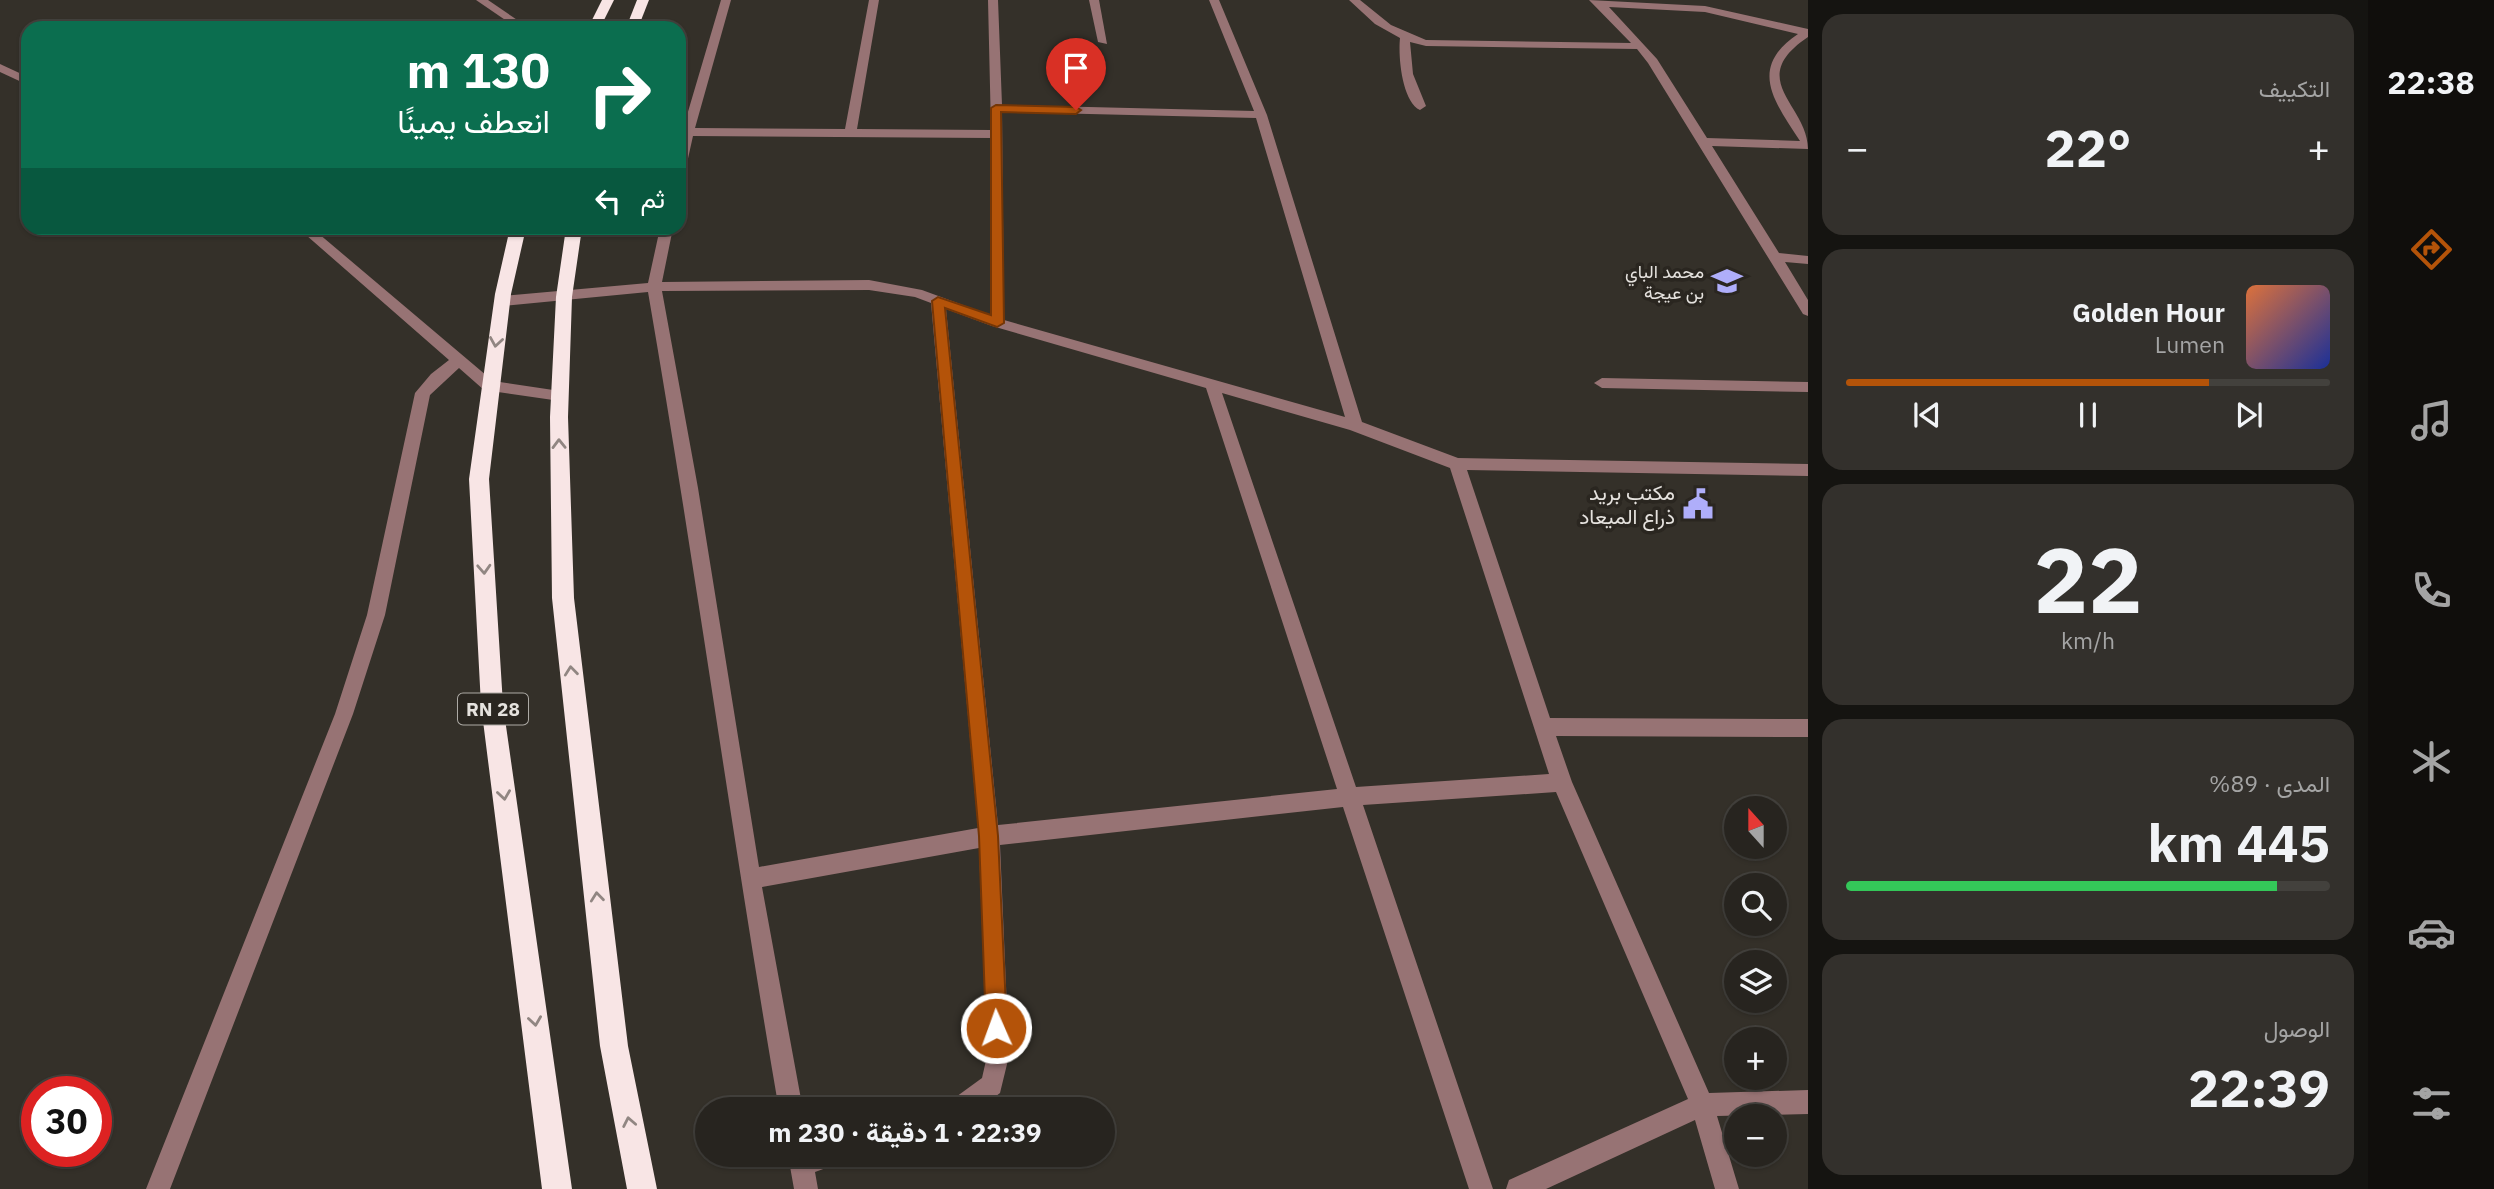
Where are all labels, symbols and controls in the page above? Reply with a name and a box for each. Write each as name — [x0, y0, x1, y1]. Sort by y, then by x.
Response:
text: 130 m — [406, 38, 550, 101]
pin — [1046, 38, 1106, 110]
icon: right — [574, 49, 665, 140]
icon: arrive — [1057, 49, 1095, 87]
text: 22:38 — [2387, 61, 2475, 103]
text: التكييف — [2259, 73, 2330, 103]
text: انعطف يمينًا — [397, 100, 550, 142]
text: 22° — [2045, 114, 2131, 181]
text: − — [1846, 123, 1869, 172]
text: + — [2307, 123, 2330, 172]
text: ثم — [641, 181, 665, 215]
icon: left — [589, 182, 627, 220]
icon: directions — [2407, 225, 2456, 274]
place label: محمد الباي بن عيجة — [1625, 260, 1704, 304]
school or university icon: محمد الباي بن عيجة — [1710, 264, 1744, 298]
text: Golden Hour — [2072, 295, 2225, 329]
text: Lumen — [2155, 329, 2225, 359]
one-way arrow — [489, 337, 504, 348]
icon: previous — [1908, 396, 1946, 434]
icon: pause — [2069, 396, 2107, 434]
icon: next — [2230, 396, 2268, 434]
icon: music — [2407, 396, 2456, 445]
one-way arrow — [552, 438, 567, 449]
place label: مكتب بريد ذراع الميعاد — [1579, 478, 1675, 531]
public building icon: مكتب بريد ذراع الميعاد — [1681, 487, 1715, 521]
text: 22 — [2033, 520, 2143, 638]
one-way arrow — [476, 563, 491, 574]
icon: phone — [2407, 566, 2456, 615]
text: km/h — [2061, 625, 2115, 655]
one-way arrow — [564, 665, 579, 677]
road number: RN 28 — [458, 694, 528, 724]
icon: climate — [2407, 737, 2456, 786]
text: المدى · 89% — [2209, 768, 2330, 798]
one-way arrow — [497, 789, 512, 801]
north arrow — [1724, 796, 1787, 859]
map controls — [1724, 796, 1787, 1167]
text: 445 km — [2148, 809, 2330, 876]
button: search — [1724, 873, 1787, 936]
one-way arrow — [590, 891, 605, 902]
icon: car — [2407, 908, 2456, 957]
button: layers — [1724, 950, 1787, 1013]
position arrow — [959, 991, 1033, 1065]
text: الوصول — [2264, 1013, 2330, 1043]
one-way arrow — [527, 1015, 542, 1026]
button: + — [1724, 1027, 1787, 1090]
text: 22:39 — [2188, 1054, 2330, 1121]
speed limit sign: 30 — [21, 1076, 112, 1167]
icon: filters — [2407, 1079, 2456, 1128]
button: − — [1724, 1104, 1787, 1167]
text: 22:39 · 1 دقيقة · 230 m — [768, 1115, 1042, 1149]
one-way arrow — [622, 1116, 637, 1128]

